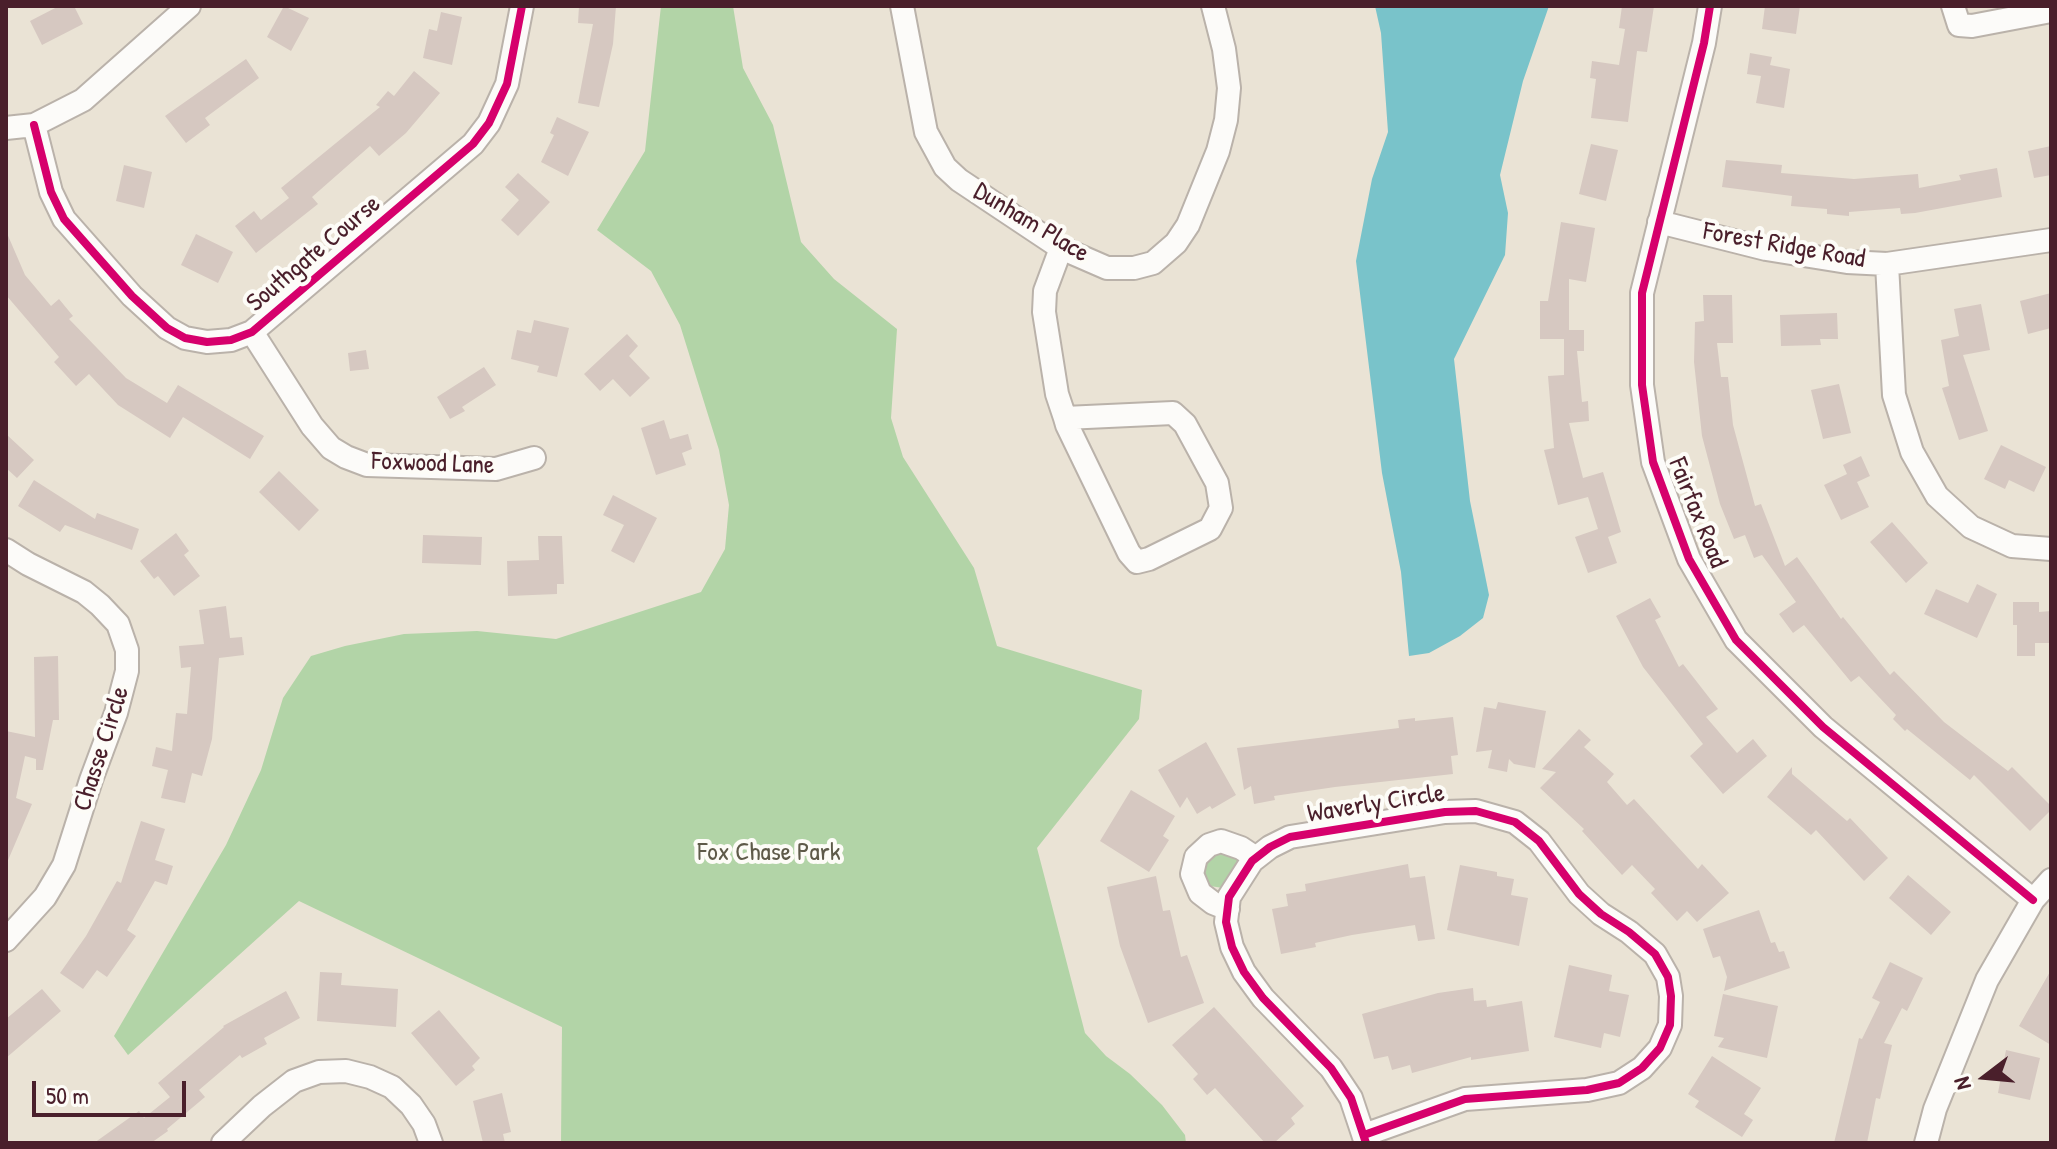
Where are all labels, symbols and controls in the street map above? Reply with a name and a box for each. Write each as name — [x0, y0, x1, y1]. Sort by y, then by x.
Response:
street label: Dunham Place — [968, 176, 1094, 270]
street label: Southgate Course — [241, 189, 387, 319]
street label: Forest Ridge Road — [1701, 216, 1867, 276]
street label: Foxwood Lane — [371, 446, 495, 482]
street label: Fairfax Road — [1661, 454, 1733, 572]
street label: Chasse Circle — [67, 683, 137, 815]
street label: Waverly Circle — [1305, 778, 1447, 830]
park label: Fox Chase Park — [697, 837, 841, 869]
north arrow — [1945, 1037, 2025, 1117]
scale bar — [36, 1065, 190, 1115]
text: N — [1946, 1074, 1978, 1093]
text: 50 m — [46, 1079, 89, 1111]

